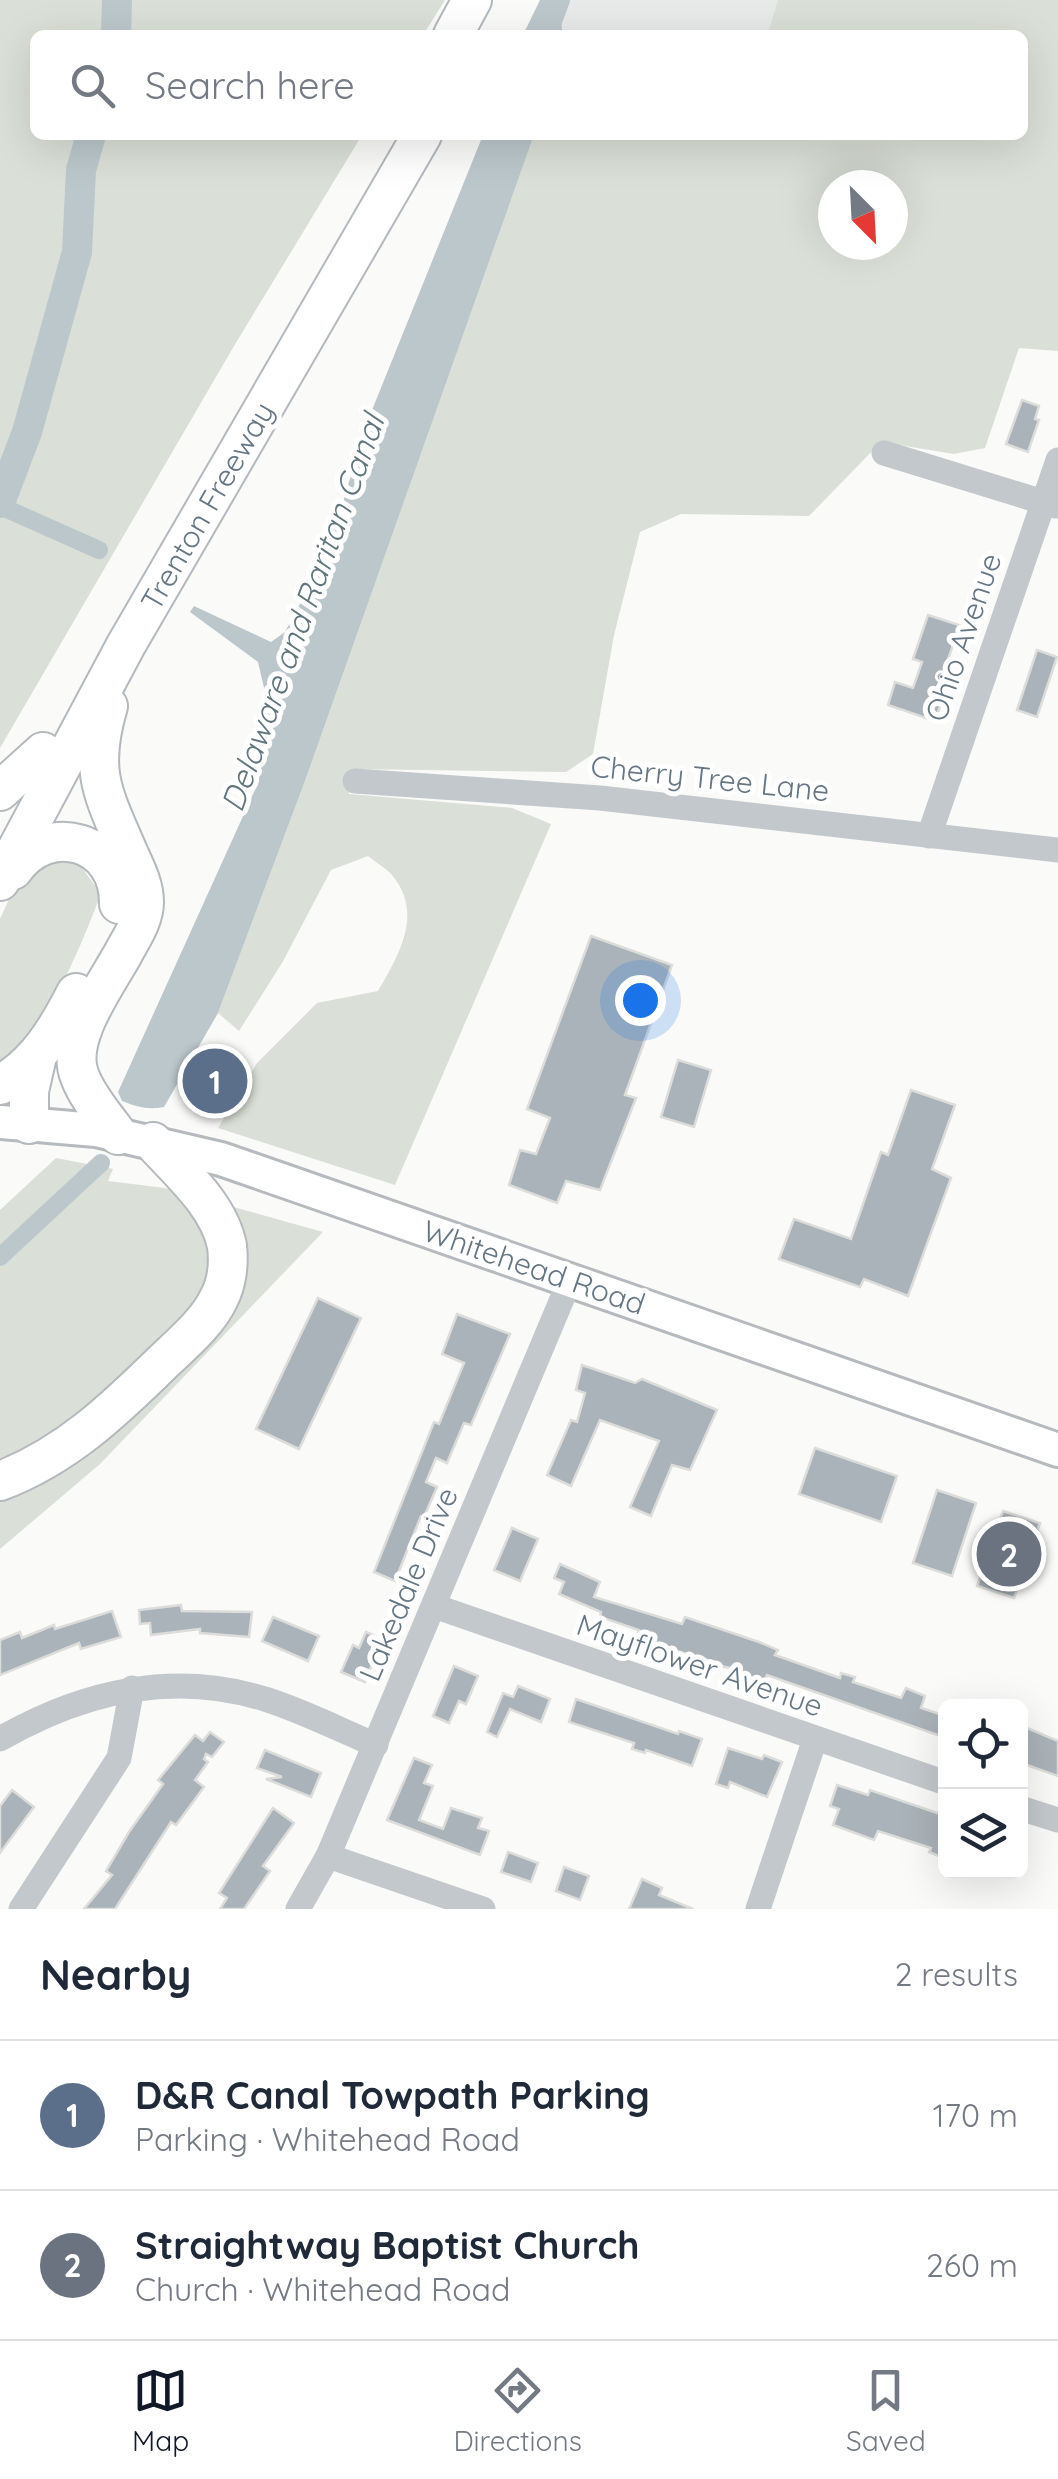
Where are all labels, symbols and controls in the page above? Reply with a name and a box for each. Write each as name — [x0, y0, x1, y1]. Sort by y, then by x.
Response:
search box — [30, 30, 1028, 140]
icon: search — [65, 58, 120, 113]
text: Search here — [145, 61, 355, 109]
north arrow — [818, 170, 908, 260]
street label: Trenton Freeway — [132, 395, 282, 617]
water label: Delaware and Raritan Canal — [212, 406, 394, 817]
street label: Ohio Avenue — [916, 548, 1010, 726]
street label: Cherry Tree Lane — [589, 747, 831, 809]
your location — [615, 975, 666, 1026]
pin: 1 — [182, 1044, 248, 1118]
street label: Whitehead Road — [418, 1211, 650, 1323]
street label: Lakedale Drive — [350, 1481, 466, 1687]
pin: 2 — [976, 1516, 1042, 1592]
street label: Mayflower Avenue — [572, 1605, 828, 1725]
map controls — [938, 1699, 1028, 1879]
button: locate — [938, 1699, 1028, 1789]
button: layers — [938, 1789, 1028, 1879]
text: Nearby — [40, 1948, 191, 2001]
text: 2 results — [895, 1954, 1018, 1994]
text: D&R Canal Towpath Parking — [135, 2071, 650, 2119]
text: 1 — [66, 2095, 79, 2135]
text: 170 m — [933, 2095, 1018, 2135]
text: Parking · Whitehead Road — [135, 2119, 520, 2159]
text: Straightway Baptist Church — [135, 2221, 640, 2269]
text: 2 — [63, 2245, 82, 2285]
text: 260 m — [926, 2245, 1018, 2285]
text: Church · Whitehead Road — [135, 2269, 510, 2309]
tab: Map — [132, 2363, 189, 2458]
tab: Directions — [453, 2363, 582, 2458]
tab: Saved — [846, 2363, 926, 2458]

